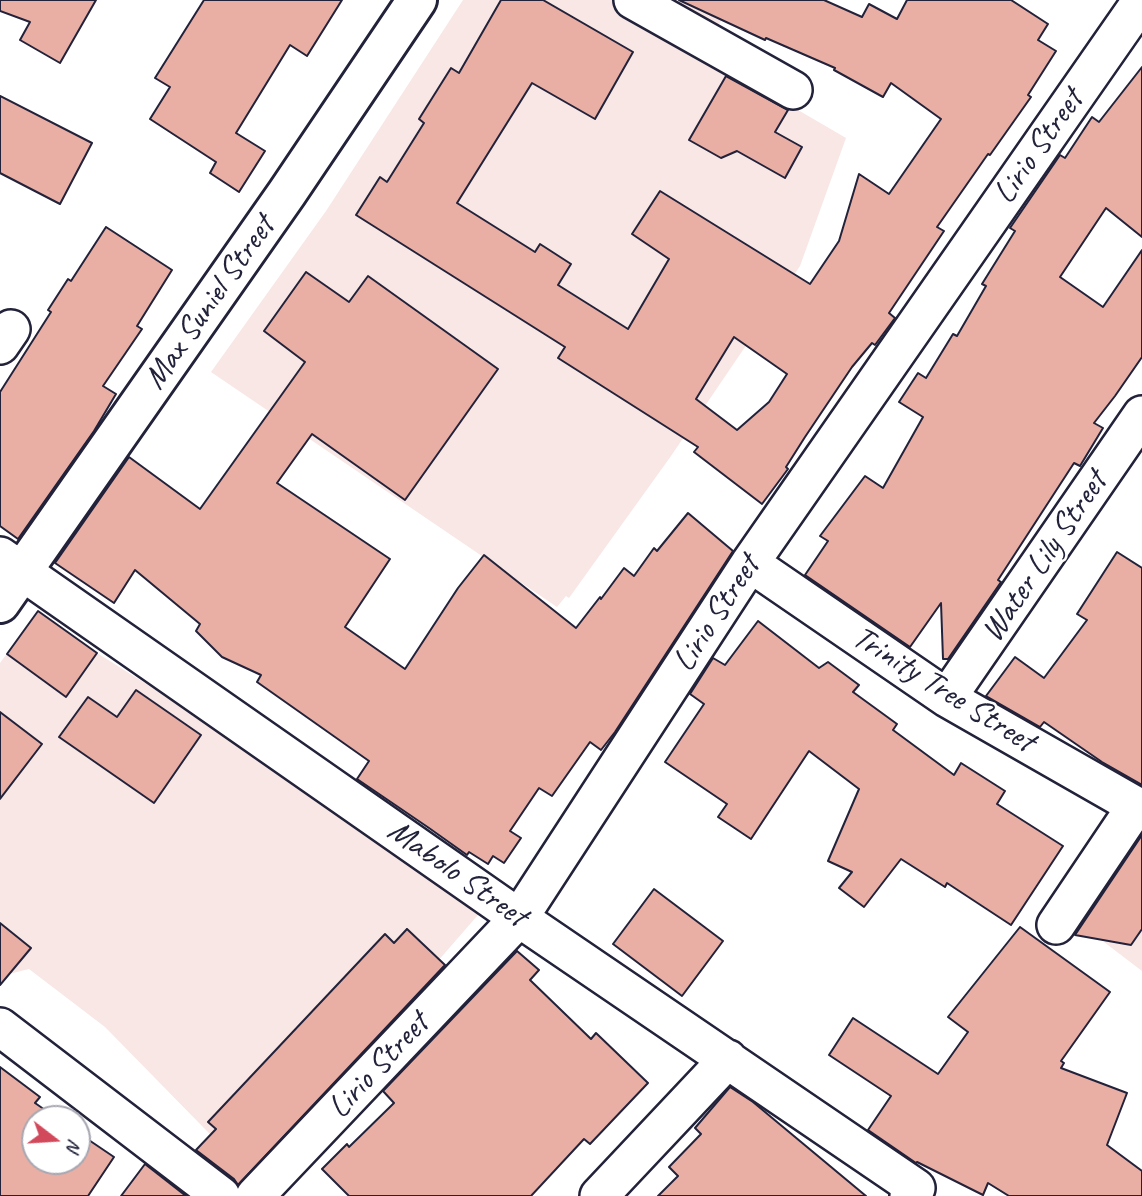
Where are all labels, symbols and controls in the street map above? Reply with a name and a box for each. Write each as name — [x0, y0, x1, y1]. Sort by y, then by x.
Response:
street label: Lirio Street — [985, 82, 1093, 212]
street label: Max Suniel Street — [136, 209, 284, 397]
street label: Water Lily Street — [974, 464, 1116, 650]
street label: Lirio Street — [665, 549, 769, 679]
street label: Trinity Tree Street — [845, 618, 1041, 762]
street label: Mabolo Street — [380, 812, 534, 936]
street label: Lirio Street — [320, 1005, 438, 1127]
north arrow — [21, 1105, 91, 1175]
text: N — [61, 1136, 87, 1155]

